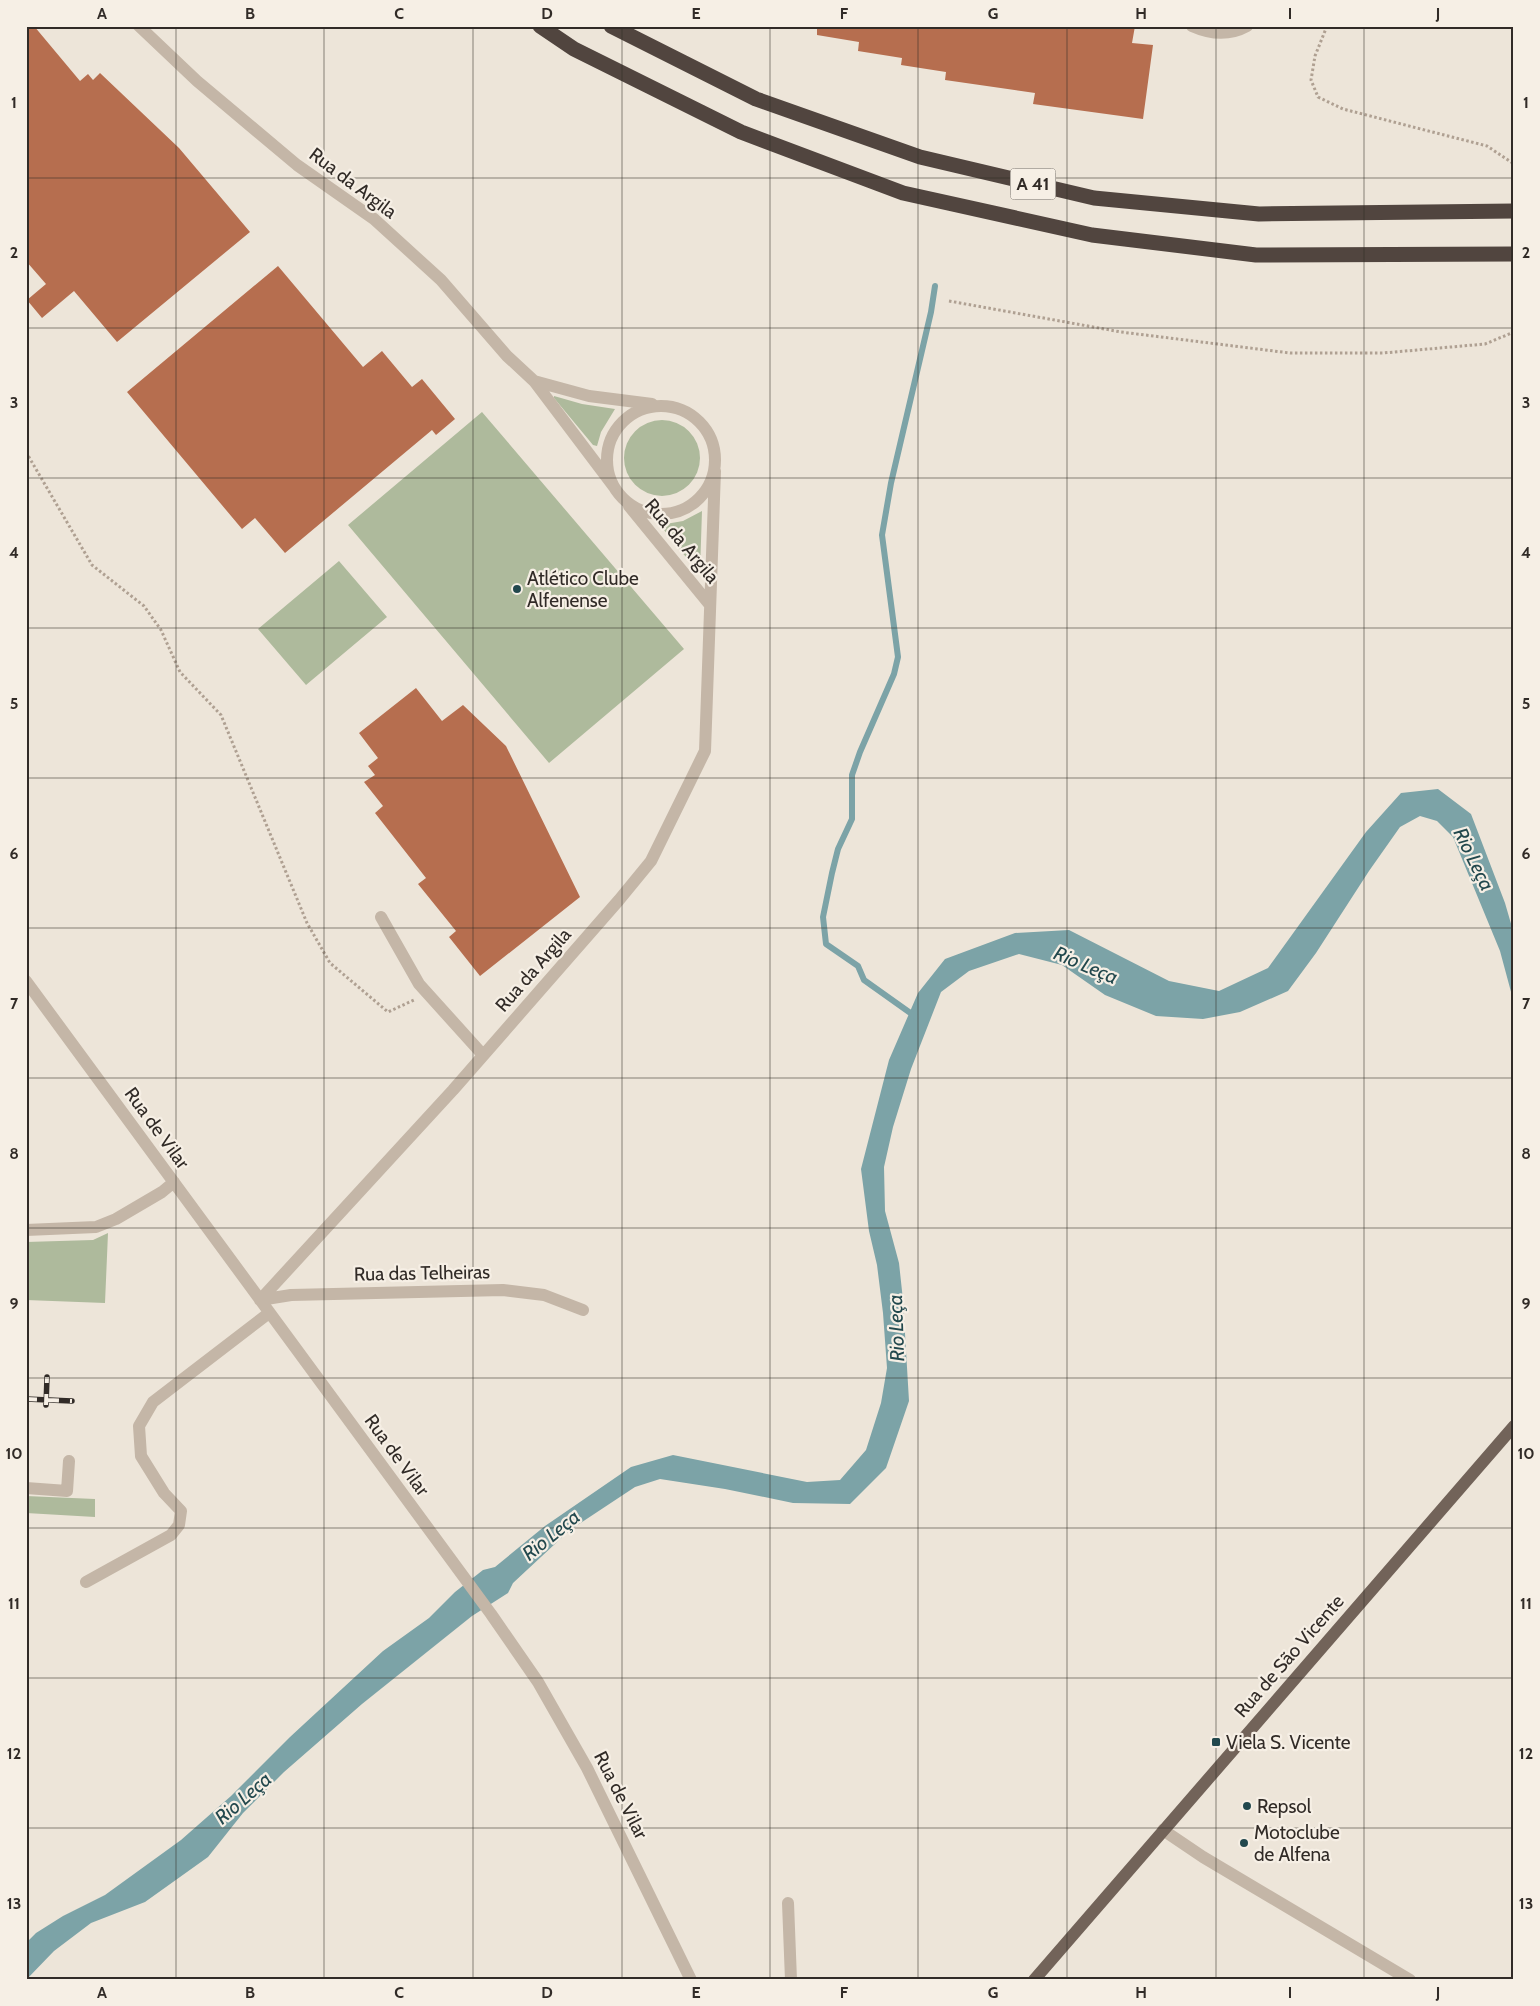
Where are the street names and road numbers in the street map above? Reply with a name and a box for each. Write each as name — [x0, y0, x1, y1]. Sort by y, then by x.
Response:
street label: Rua da Argila — [305, 143, 401, 223]
road number: A 41 — [1010, 168, 1056, 200]
street label: Rua da Argila — [640, 494, 724, 588]
street label: Rua da Argila — [490, 923, 576, 1017]
street label: Rua de Vilar — [120, 1083, 194, 1173]
street label: Rua das Telheiras — [354, 1260, 490, 1286]
street label: Rua de Vilar — [360, 1410, 434, 1500]
street label: Rua de São Vicente — [1229, 1590, 1349, 1722]
street label: Rua de Vilar — [589, 1747, 653, 1843]

